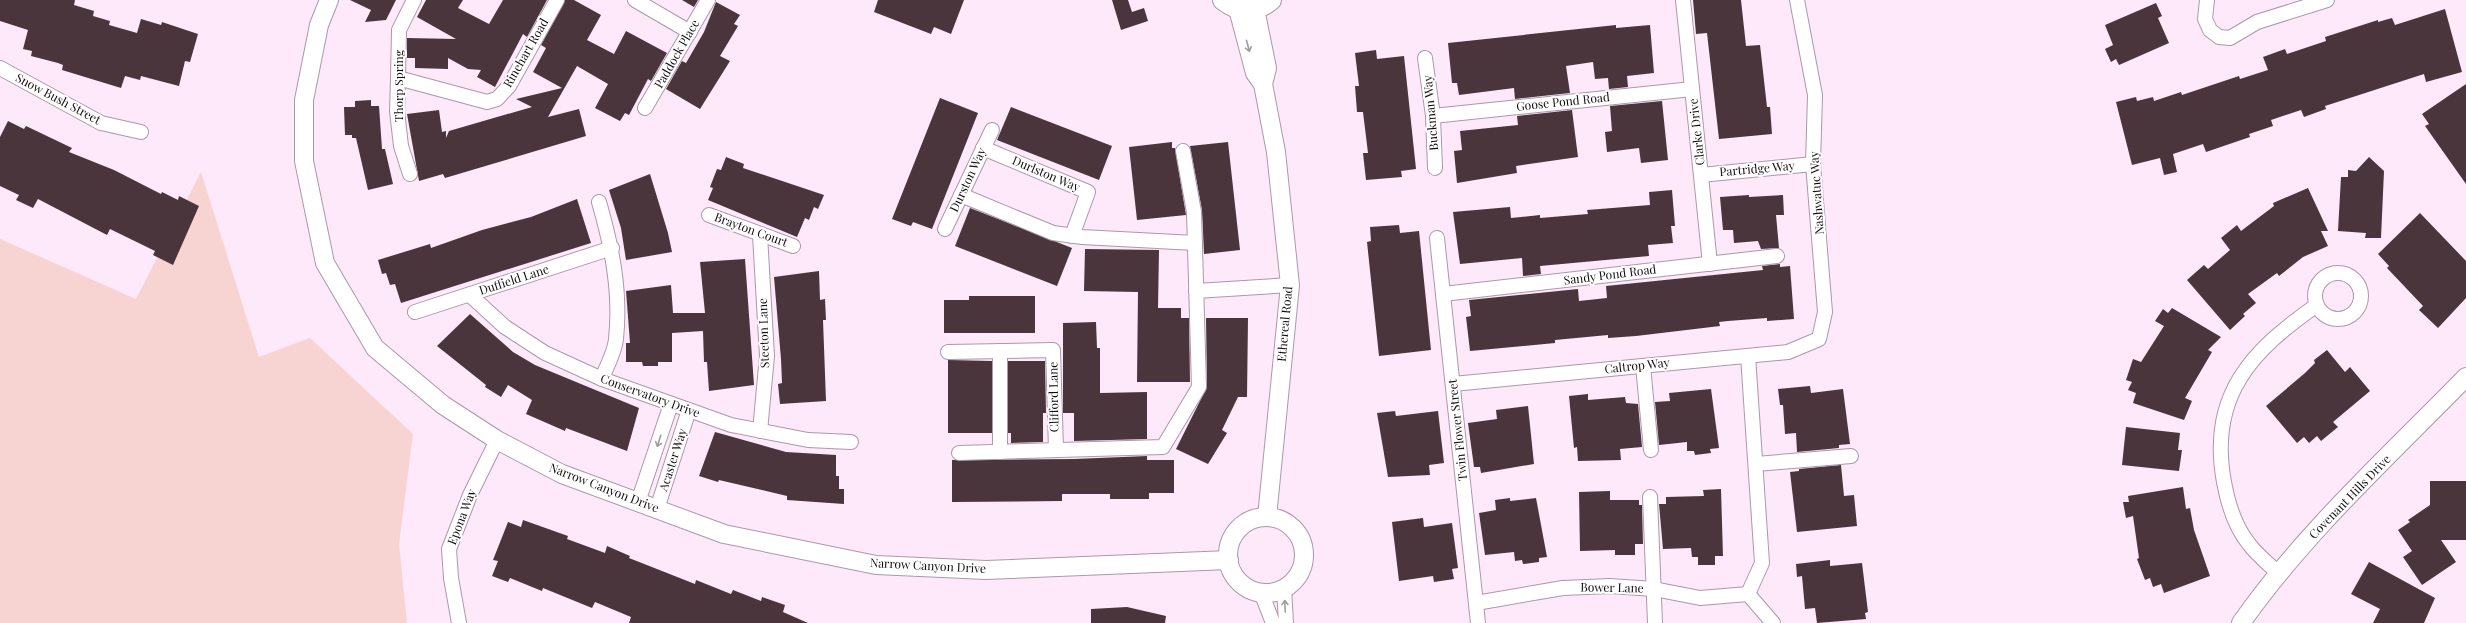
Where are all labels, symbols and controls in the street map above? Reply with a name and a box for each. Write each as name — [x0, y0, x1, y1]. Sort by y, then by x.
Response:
street label: Rinehart Road — [499, 15, 551, 90]
street label: Paddock Place — [650, 16, 702, 91]
one-way arrow — [1245, 40, 1252, 53]
street label: Thorp Spring — [390, 49, 406, 122]
street label: Snow Bush Street — [13, 69, 104, 128]
street label: Buckman Way — [1419, 75, 1441, 151]
street label: Goose Pond Road — [1515, 88, 1610, 114]
street label: Clarke Drive — [1685, 98, 1707, 166]
street label: Durston Way — [945, 145, 989, 214]
street label: Nashwatuc Way — [1805, 151, 1827, 235]
street label: Durlston Way — [1010, 152, 1083, 195]
street label: Partridge Way — [1719, 157, 1795, 179]
street label: Brayton Court — [712, 208, 791, 250]
street label: Duffield Lane — [477, 260, 551, 298]
street label: Sandy Pond Road — [1563, 260, 1657, 288]
street label: Ethereal Road — [1273, 286, 1295, 362]
street label: Steeton Lane — [754, 298, 772, 368]
street label: Caltrop Way — [1604, 354, 1670, 376]
street label: Clifford Lane — [1044, 362, 1062, 433]
street label: Conservatory Drive — [598, 370, 702, 420]
street label: Twin Flower Street — [1444, 378, 1470, 482]
street label: Acaster Way — [654, 426, 690, 494]
one-way arrow — [654, 434, 662, 446]
street label: Covenant Hills Drive — [2305, 451, 2394, 542]
street label: Narrow Canyon Drive — [547, 459, 662, 515]
street label: Epona Way — [443, 486, 479, 547]
street label: Narrow Canyon Drive — [870, 554, 987, 576]
street label: Bower Lane — [1580, 578, 1644, 596]
one-way arrow — [1281, 600, 1289, 613]

